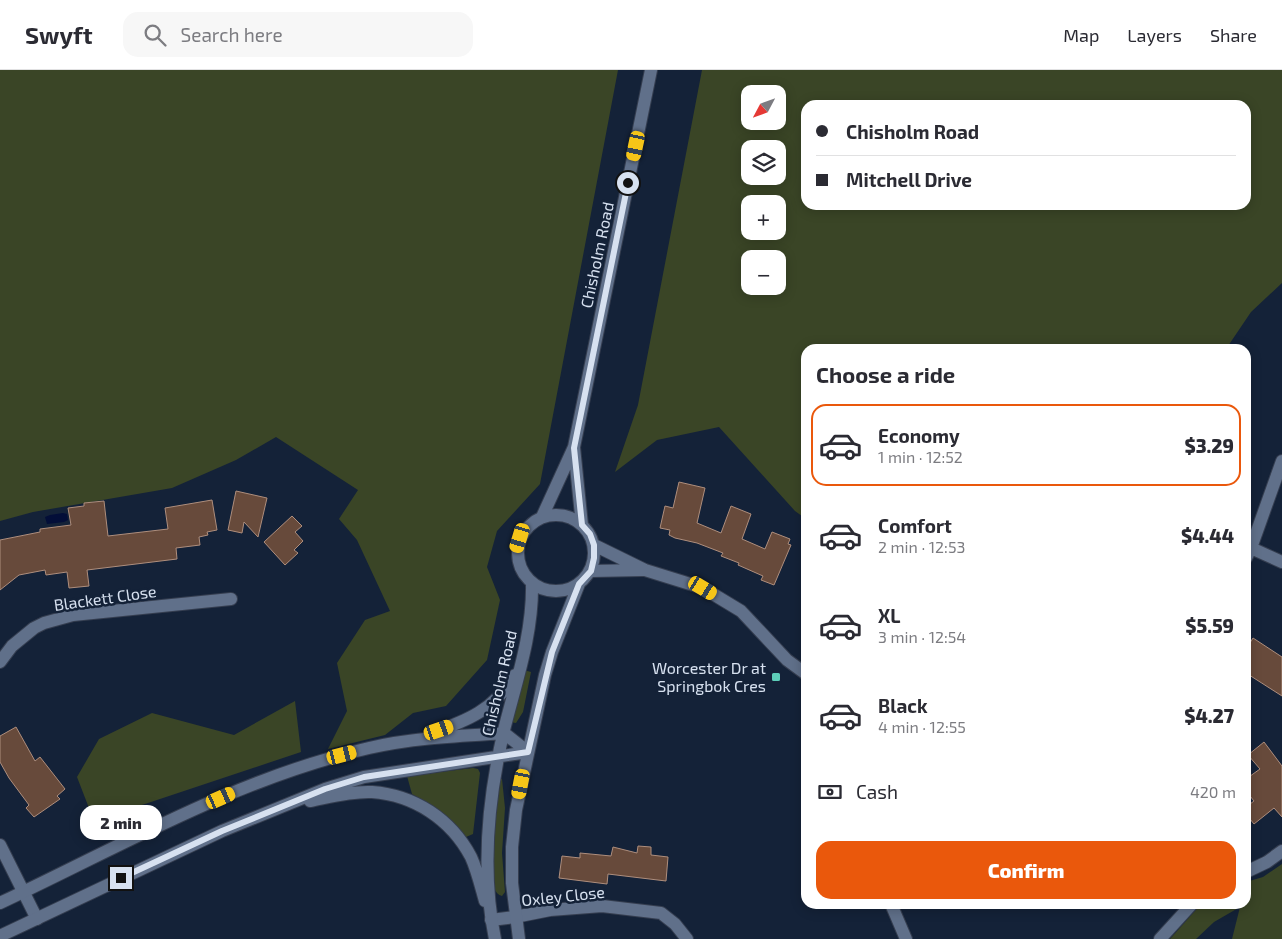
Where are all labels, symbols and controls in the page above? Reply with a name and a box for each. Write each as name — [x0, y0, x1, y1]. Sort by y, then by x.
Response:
search box — [123, 12, 473, 57]
text: Swyft — [25, 20, 93, 49]
icon: search — [141, 21, 169, 49]
text: Search here — [181, 23, 283, 46]
text: Map — [1063, 24, 1099, 46]
text: Layers — [1127, 24, 1182, 46]
text: Share — [1210, 24, 1257, 46]
north arrow — [741, 85, 786, 130]
map controls — [741, 85, 786, 295]
text: Chisholm Road — [846, 120, 979, 143]
car — [625, 130, 646, 162]
button: layers — [741, 140, 786, 185]
text: Mitchell Drive — [846, 168, 972, 191]
route start — [617, 172, 639, 194]
button: + — [741, 195, 786, 240]
street label: Chisholm Road — [576, 200, 617, 310]
button: − — [741, 250, 786, 295]
text: Choose a ride — [816, 361, 955, 387]
icon: car — [818, 423, 863, 468]
text: Economy — [878, 424, 960, 447]
text: $3.29 — [1185, 434, 1234, 457]
text: 1 min · 12:52 — [878, 447, 963, 466]
icon: car — [818, 513, 863, 558]
text: Comfort — [878, 514, 952, 537]
car — [508, 521, 531, 555]
text: $4.44 — [1181, 524, 1234, 547]
text: 2 min · 12:53 — [878, 537, 965, 556]
car — [686, 574, 719, 602]
street label: Blackett Close — [53, 581, 157, 614]
icon: car — [818, 603, 863, 648]
text: XL — [878, 604, 900, 627]
text: $5.59 — [1185, 614, 1234, 637]
text: 3 min · 12:54 — [878, 627, 966, 646]
street label: Chisholm Road — [477, 628, 520, 738]
place label: Worcester Dr at Springbok Cres — [652, 658, 766, 695]
marker: Worcester Dr at Springbok Cres — [770, 671, 782, 683]
icon: car — [818, 693, 863, 738]
text: Black — [878, 694, 928, 717]
text: $4.27 — [1184, 704, 1234, 727]
text: 4 min · 12:55 — [878, 717, 966, 736]
car — [422, 718, 455, 742]
car — [325, 744, 358, 766]
car — [510, 768, 531, 800]
icon: cash — [816, 778, 844, 806]
text: Cash — [856, 780, 898, 803]
text: 420 m — [1190, 782, 1236, 801]
car — [204, 785, 237, 811]
callout: 2 min — [80, 806, 162, 840]
text: 2 min — [100, 813, 142, 832]
button: Confirm — [816, 841, 1236, 899]
route end — [110, 867, 132, 889]
street label: Oxley Close — [520, 882, 606, 909]

